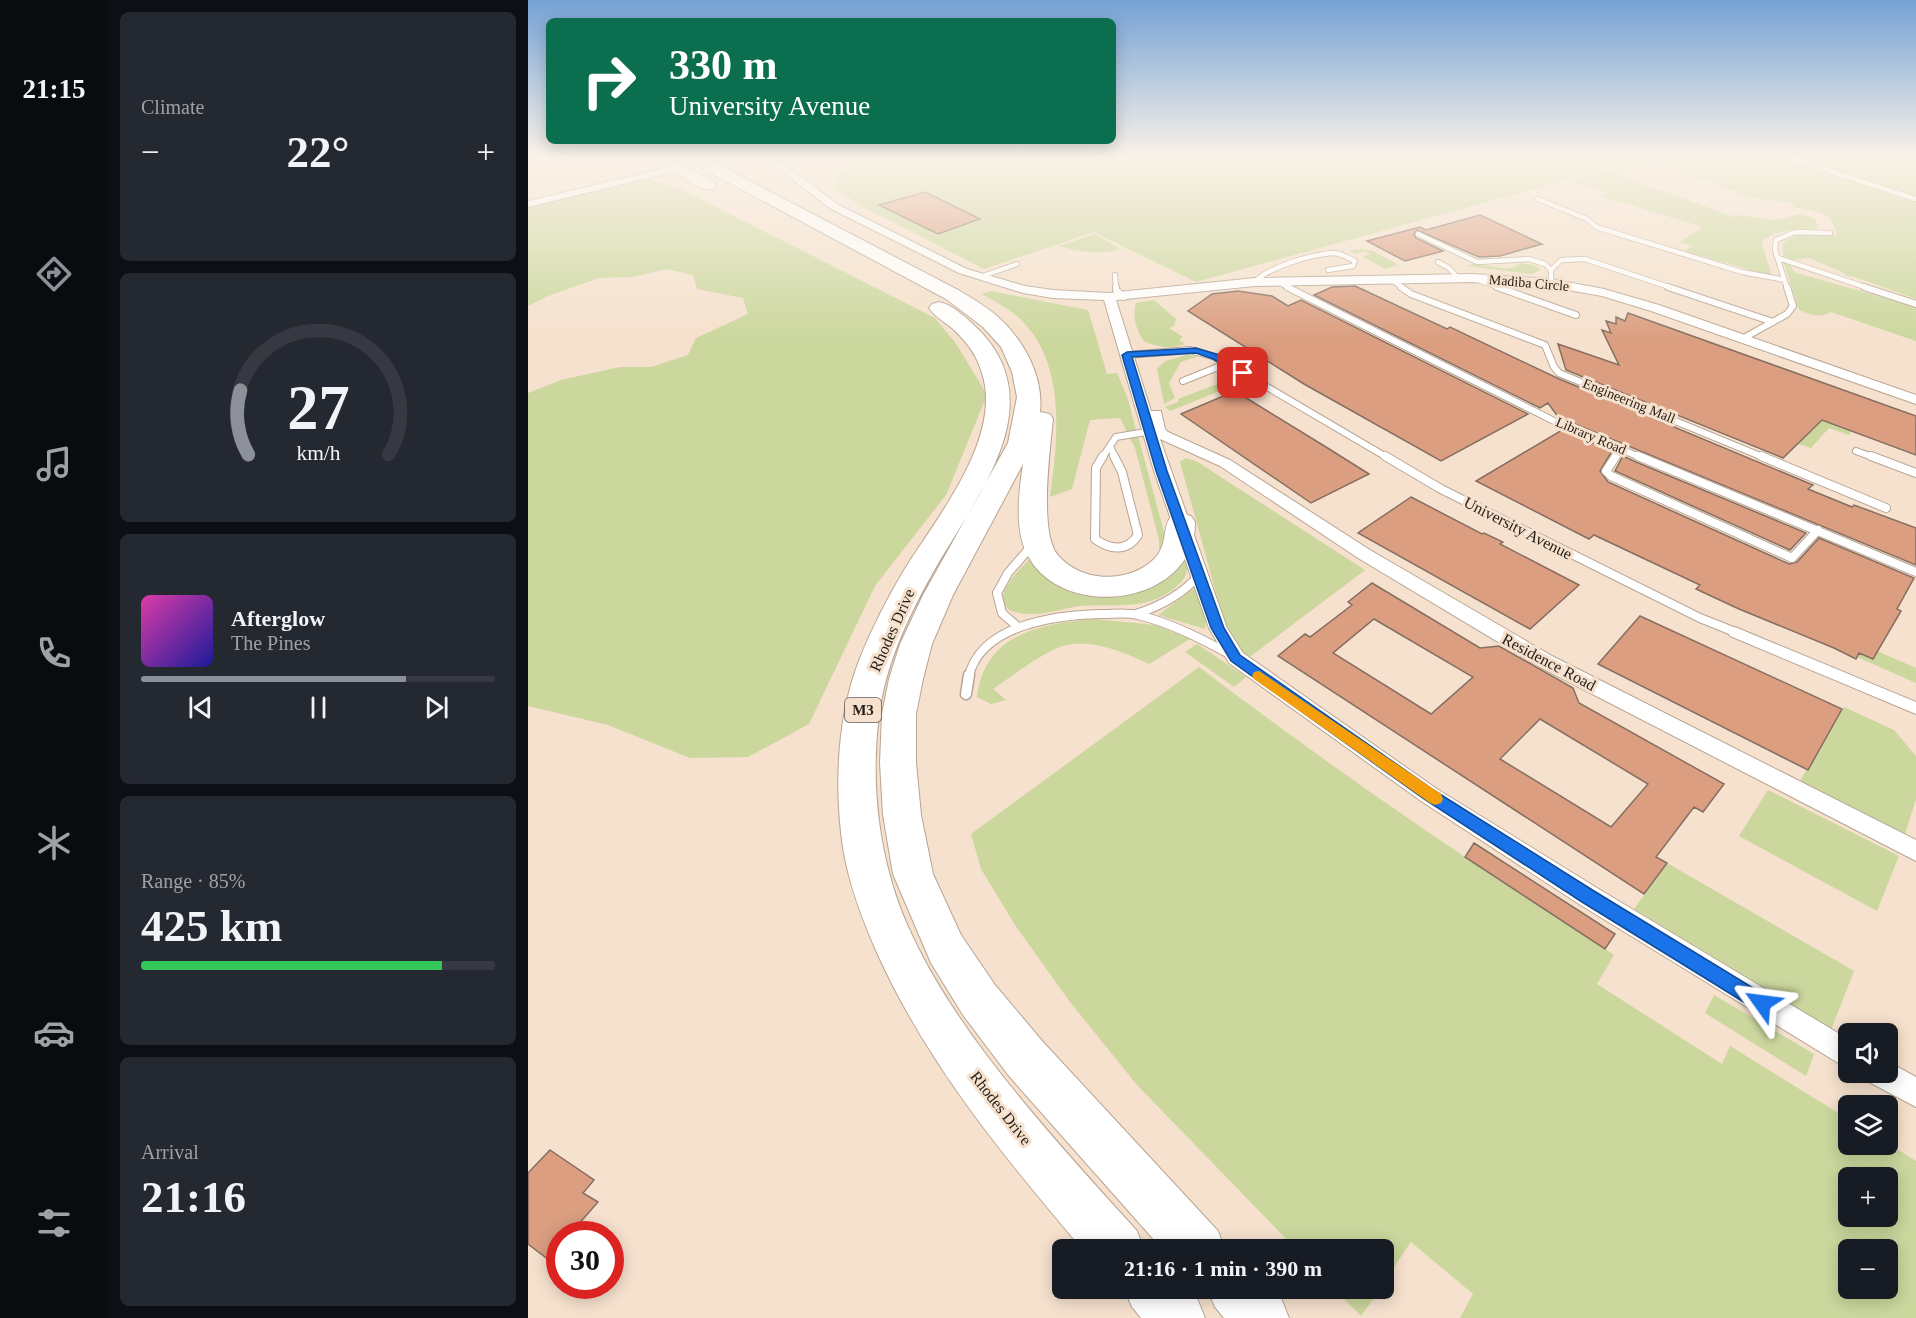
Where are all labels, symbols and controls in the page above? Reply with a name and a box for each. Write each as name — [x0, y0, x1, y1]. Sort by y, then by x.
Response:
icon: right — [570, 42, 648, 120]
text: 330 m — [669, 42, 778, 88]
text: 21:15 — [23, 74, 86, 104]
text: University Avenue — [669, 91, 870, 121]
text: Climate — [141, 96, 204, 118]
text: 22° — [287, 127, 350, 177]
text: − — [141, 134, 160, 170]
text: + — [476, 134, 495, 170]
icon: directions — [33, 253, 75, 295]
street label: Madiba Circle — [1488, 272, 1570, 294]
pin — [1217, 347, 1268, 398]
icon: arrive — [1226, 356, 1259, 389]
text: 27 — [287, 373, 349, 442]
street label: Engineering Mall — [1581, 376, 1678, 426]
street label: Library Road — [1554, 414, 1628, 458]
text: km/h — [296, 441, 340, 465]
icon: music — [33, 443, 75, 485]
street label: University Avenue — [1461, 493, 1575, 564]
street label: Rhodes Drive — [866, 586, 918, 674]
text: Afterglow — [231, 606, 325, 631]
street label: Residence Road — [1499, 630, 1599, 694]
icon: phone — [33, 632, 75, 674]
text: The Pines — [231, 632, 310, 654]
icon: previous — [184, 691, 217, 724]
icon: pause — [302, 691, 335, 724]
icon: next — [420, 691, 453, 724]
road number: M3 — [845, 698, 881, 722]
icon: climate — [33, 822, 75, 864]
text: Range · 85% — [141, 870, 245, 892]
text: 425 km — [141, 901, 282, 951]
position arrow — [1730, 971, 1794, 1035]
icon: car — [33, 1012, 75, 1054]
map controls — [1838, 1023, 1898, 1299]
button: sound — [1838, 1023, 1898, 1083]
street label: Rhodes Drive — [967, 1068, 1035, 1148]
button: layers — [1838, 1095, 1898, 1155]
text: Arrival — [141, 1141, 199, 1163]
button: + — [1838, 1167, 1898, 1227]
text: 21:16 — [141, 1172, 246, 1222]
icon: filters — [33, 1202, 75, 1244]
speed limit sign: 30 — [546, 1221, 624, 1299]
button: − — [1838, 1239, 1898, 1299]
text: 21:16 · 1 min · 390 m — [1124, 1256, 1322, 1281]

